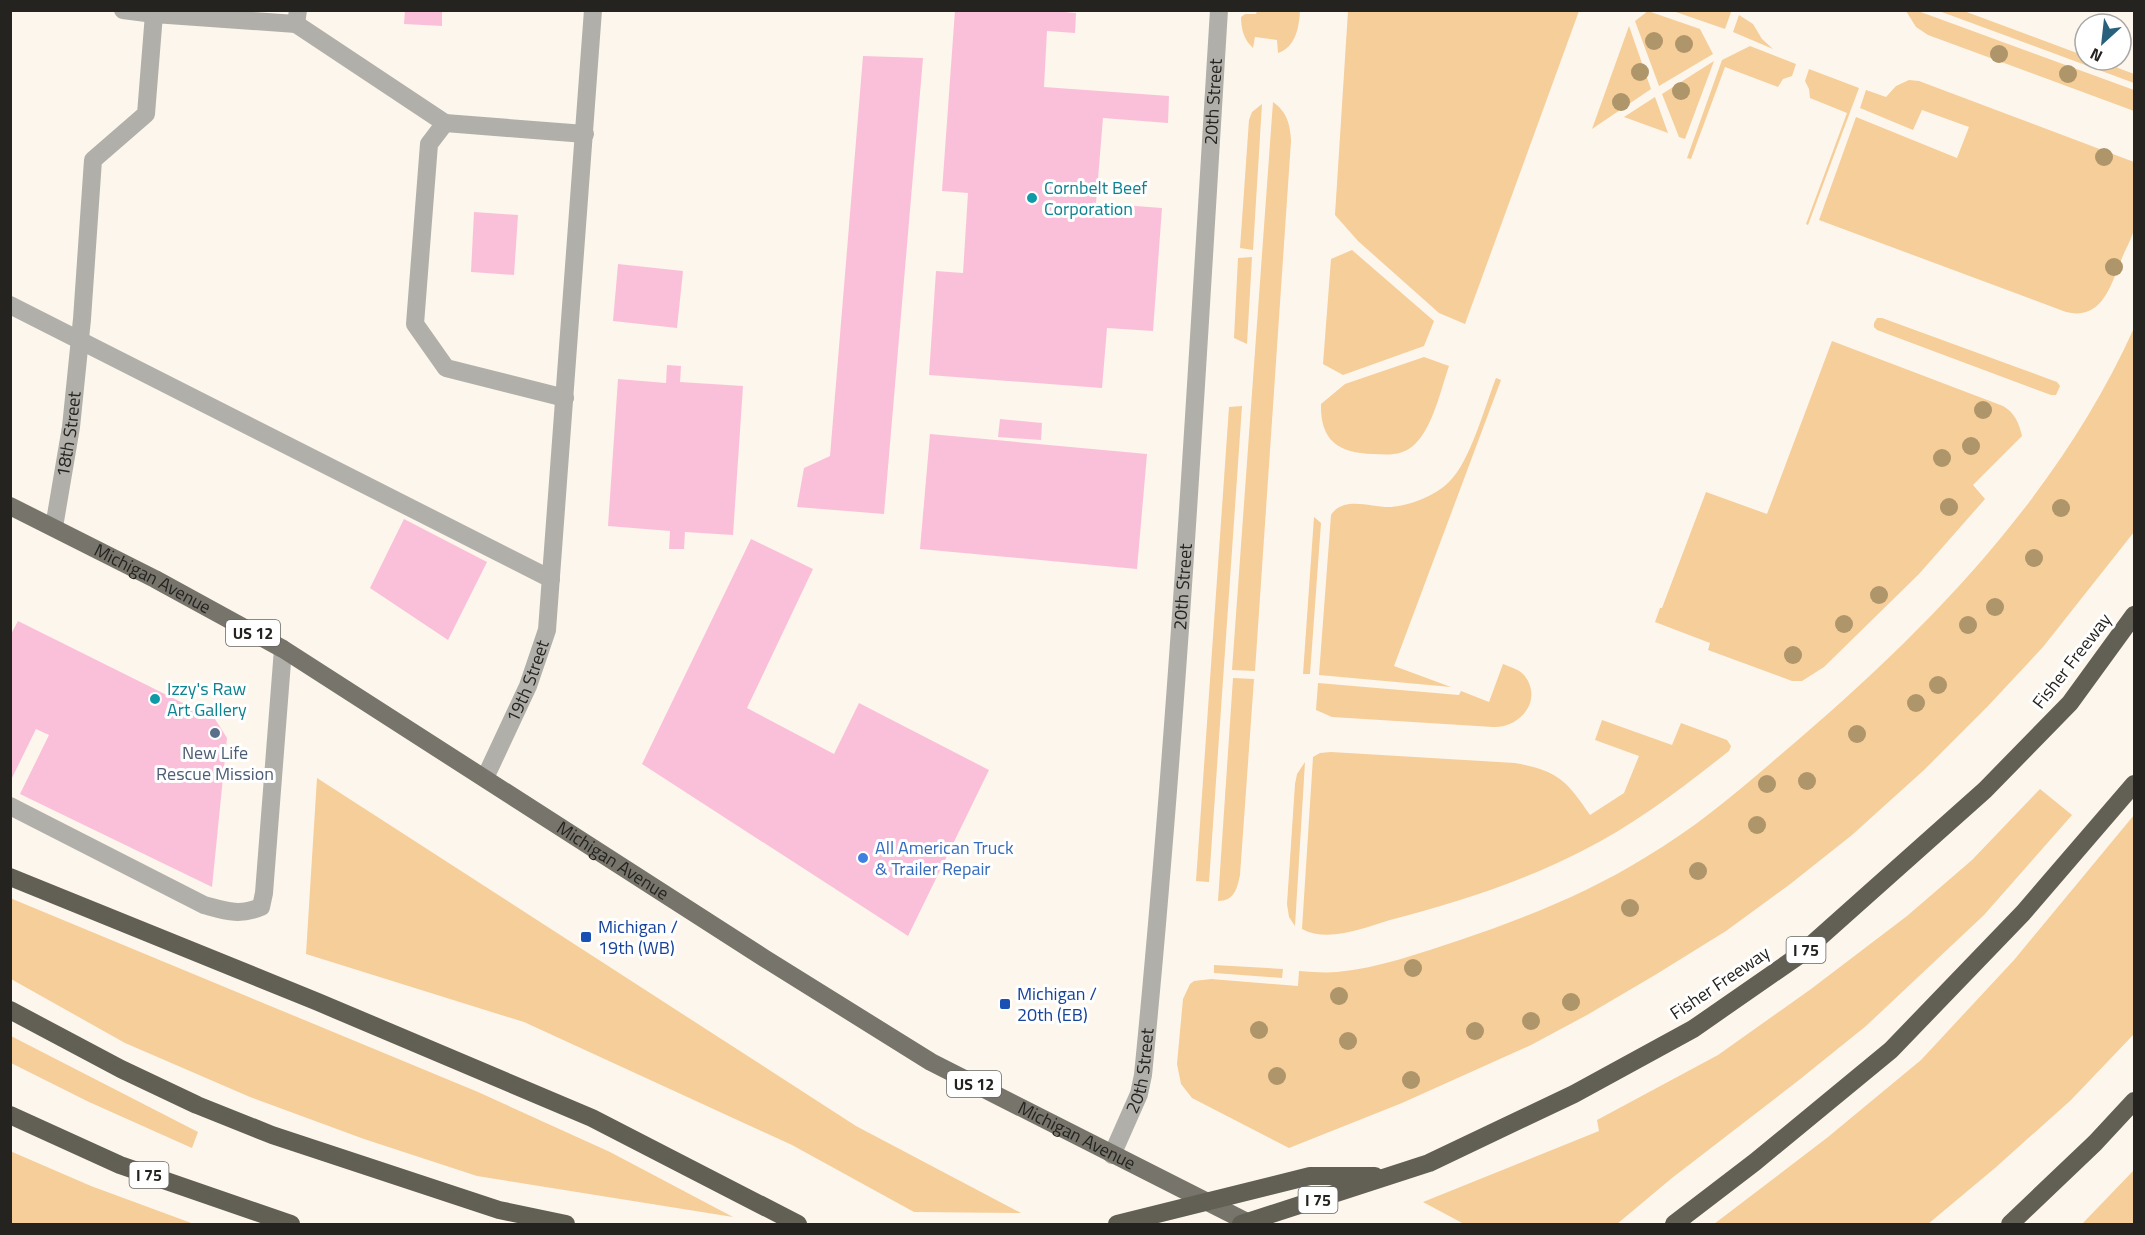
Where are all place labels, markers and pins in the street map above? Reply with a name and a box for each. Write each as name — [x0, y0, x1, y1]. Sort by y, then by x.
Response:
place label: Cornbelt Beef Corporation — [1044, 174, 1147, 222]
marker: Cornbelt Beef Corporation — [1025, 191, 1039, 205]
place label: Izzy's Raw Art Gallery — [167, 675, 247, 723]
marker: Izzy's Raw Art Gallery — [148, 692, 162, 706]
marker: New Life Rescue Mission — [208, 726, 222, 740]
place label: New Life Rescue Mission — [156, 739, 274, 787]
place label: All American Truck & Trailer Repair — [875, 834, 1014, 882]
marker: All American Truck & Trailer Repair — [856, 851, 870, 865]
place label: Michigan / 19th (WB) — [598, 913, 678, 961]
marker: Michigan / 19th (WB) — [579, 930, 593, 944]
place label: Michigan / 20th (EB) — [1017, 980, 1097, 1028]
marker: Michigan / 20th (EB) — [998, 997, 1012, 1011]

